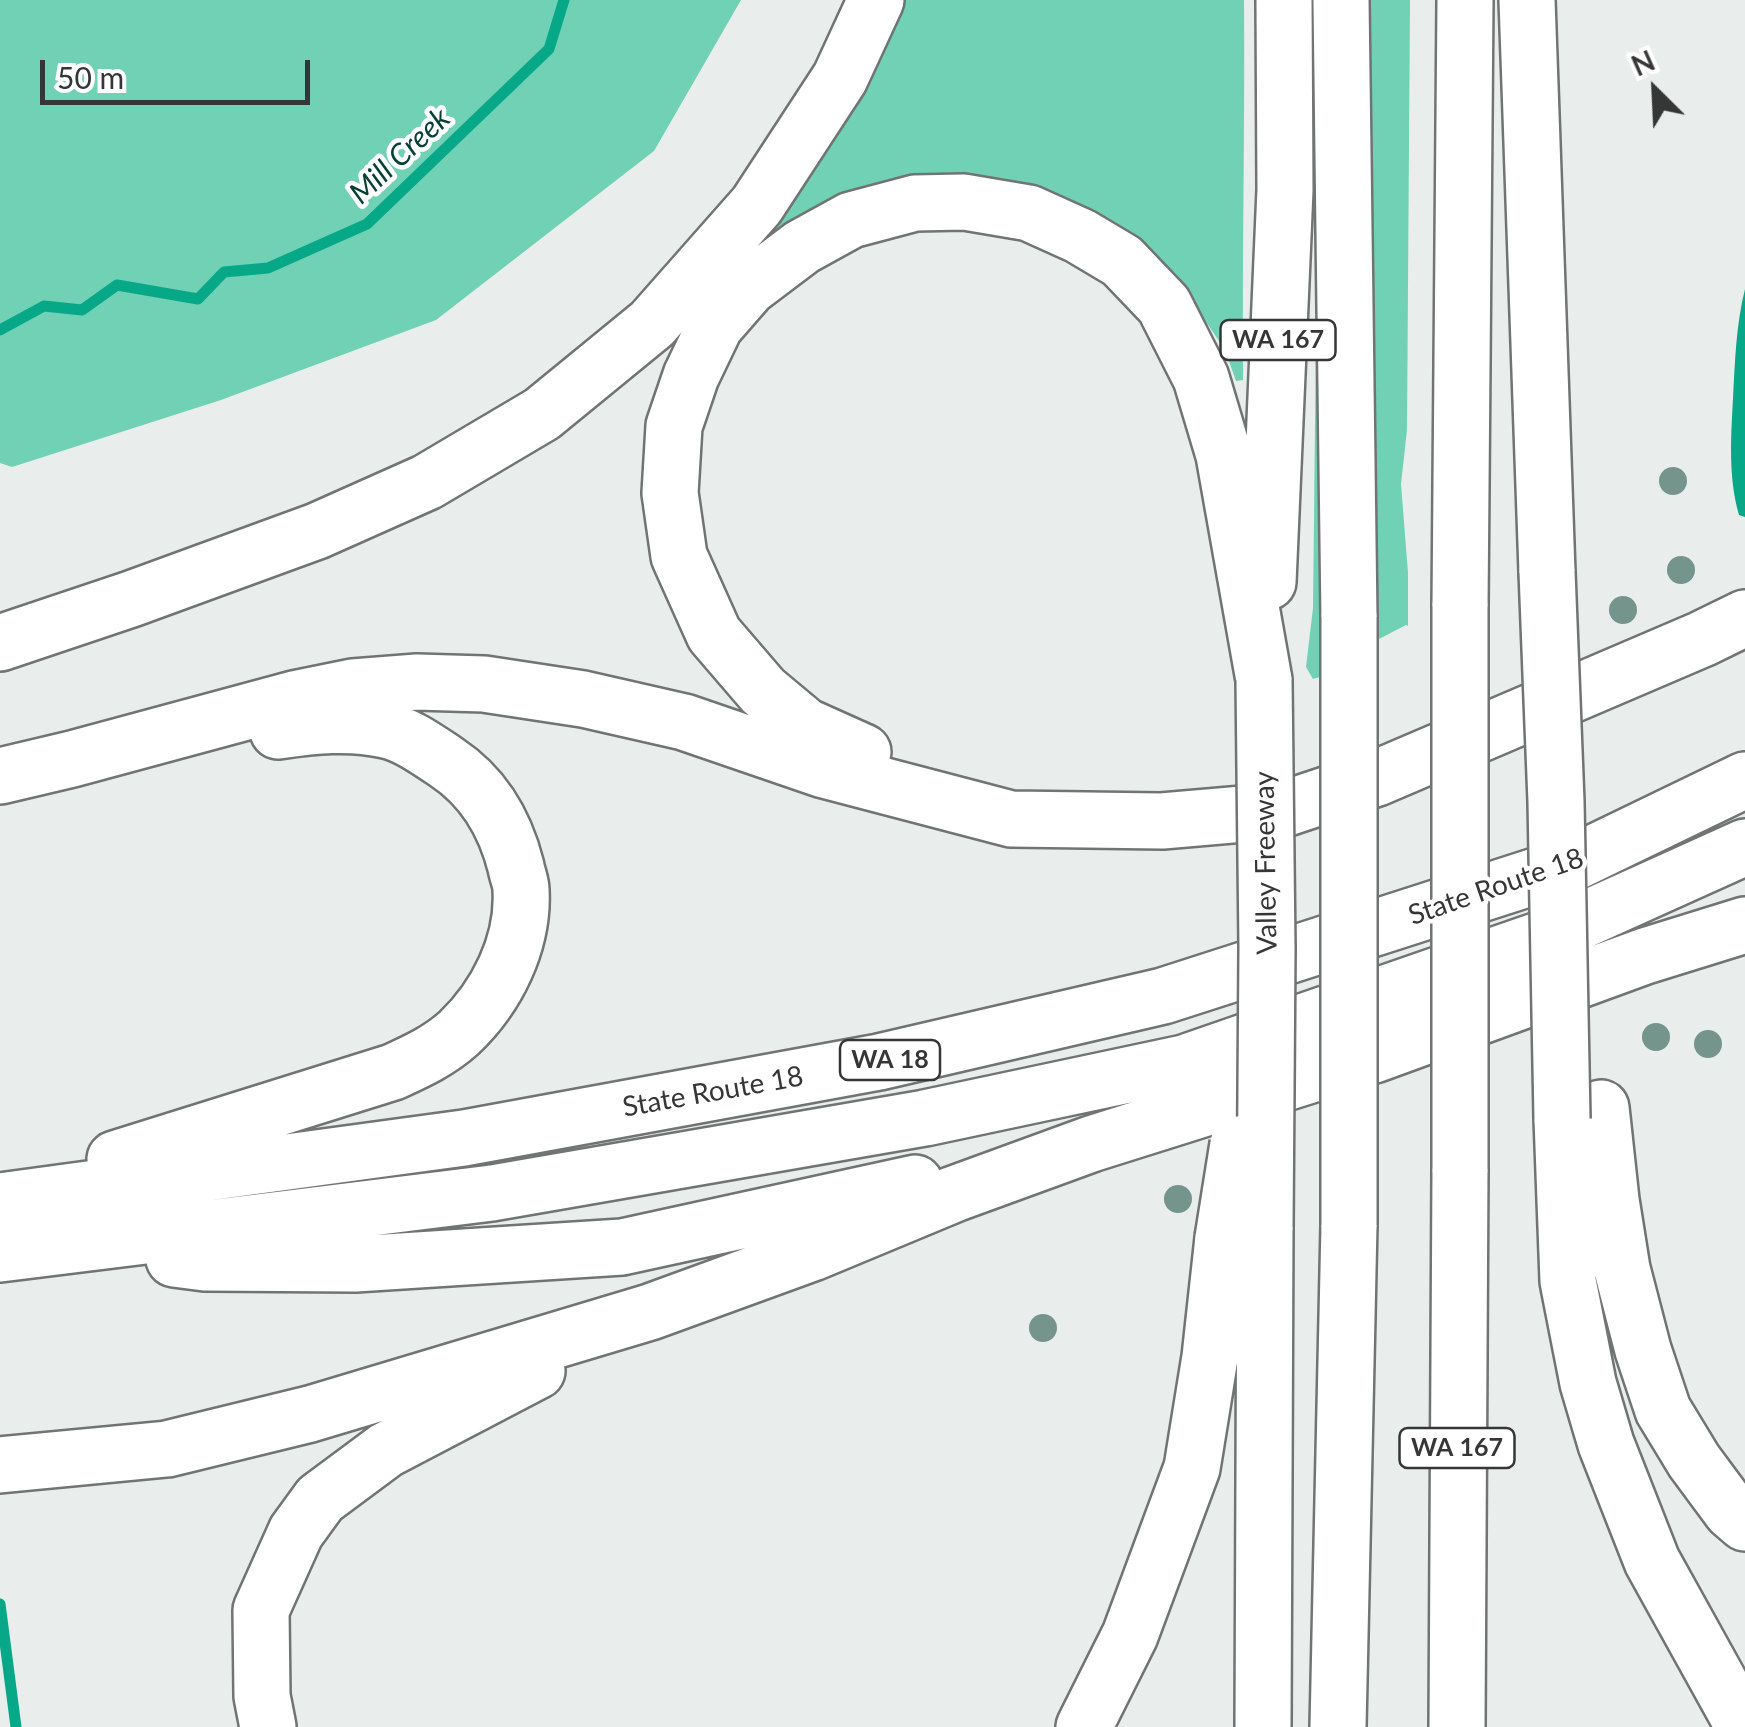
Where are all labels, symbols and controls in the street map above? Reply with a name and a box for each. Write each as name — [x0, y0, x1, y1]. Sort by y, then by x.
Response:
scale bar — [45, 40, 315, 102]
north arrow — [1605, 40, 1705, 140]
text: N — [1626, 43, 1660, 83]
text: 50 m — [57, 59, 124, 95]
water label: Mill Creek — [342, 100, 458, 212]
road number: WA 167 — [1220, 320, 1336, 360]
street label: Valley Freeway — [1248, 771, 1284, 955]
street label: State Route 18 — [1404, 841, 1588, 933]
road number: WA 18 — [840, 1040, 940, 1080]
street label: State Route 18 — [620, 1060, 806, 1124]
road number: WA 167 — [1400, 1428, 1514, 1468]

